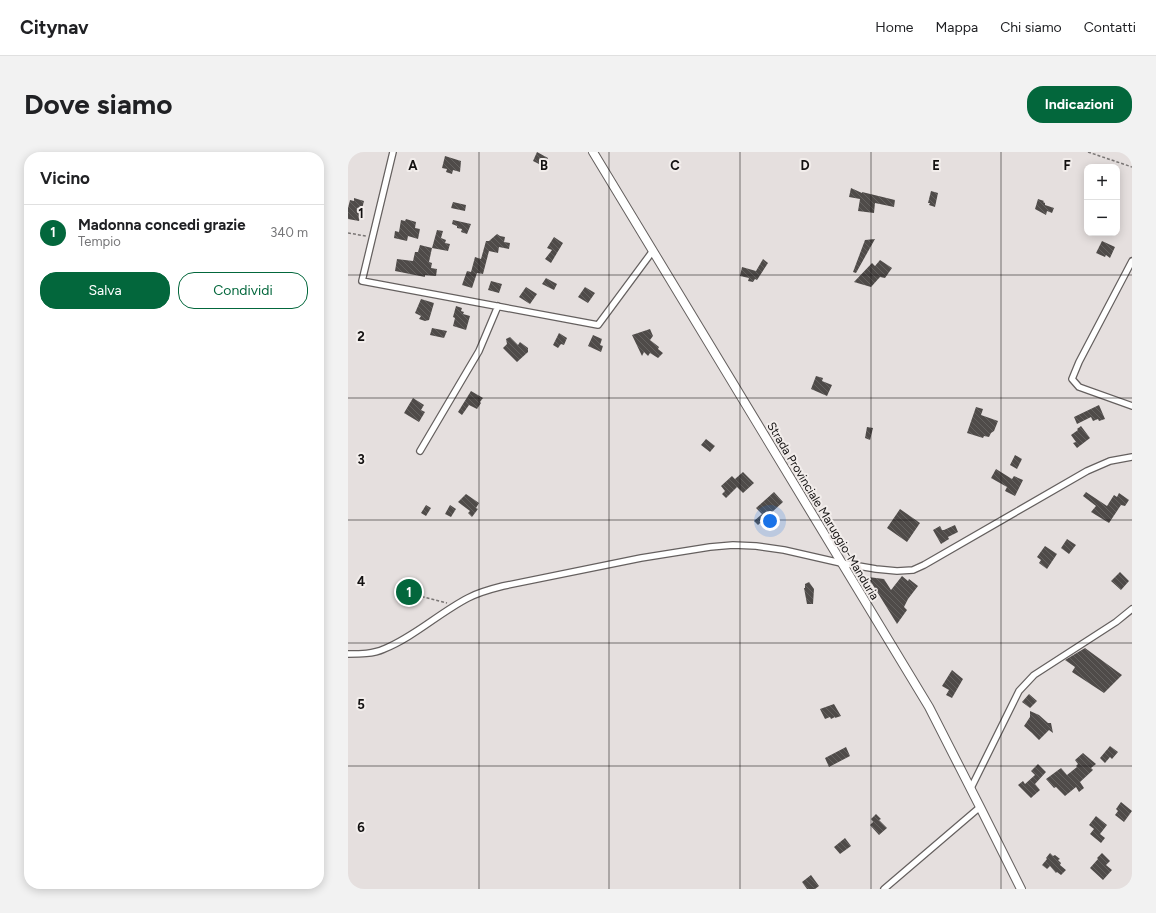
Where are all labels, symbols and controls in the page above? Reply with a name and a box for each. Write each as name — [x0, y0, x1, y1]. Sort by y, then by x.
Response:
text: Citynav — [20, 16, 89, 39]
text: Home — [875, 19, 914, 36]
text: Mappa — [936, 19, 978, 36]
text: Chi siamo — [1000, 19, 1062, 36]
text: Contatti — [1084, 19, 1136, 36]
button: Indicazioni — [1027, 86, 1132, 123]
text: Dove siamo — [24, 87, 173, 121]
text: A — [408, 158, 418, 173]
text: B — [540, 158, 548, 173]
text: C — [670, 158, 680, 173]
text: D — [800, 158, 810, 173]
text: E — [932, 158, 940, 173]
text: F — [1063, 158, 1071, 173]
map controls — [1084, 164, 1120, 236]
button: + — [1084, 164, 1120, 200]
text: Vicino — [40, 168, 90, 188]
button: − — [1084, 200, 1120, 236]
text: 1 — [358, 206, 364, 221]
text: Madonna concedi grazie — [78, 216, 246, 234]
text: 1 — [50, 225, 56, 240]
text: 340 m — [270, 225, 308, 240]
text: Tempio — [78, 234, 121, 249]
button: Salva — [40, 272, 170, 309]
button: Condividi — [178, 272, 308, 309]
text: 2 — [357, 329, 365, 344]
street label: Strada Provinciale Maruggio-Manduria — [764, 420, 882, 602]
text: 3 — [357, 452, 365, 467]
your location — [760, 511, 780, 531]
text: 4 — [357, 574, 365, 589]
pin: 1 — [396, 577, 422, 607]
text: 5 — [357, 697, 365, 712]
text: 6 — [357, 820, 365, 835]

